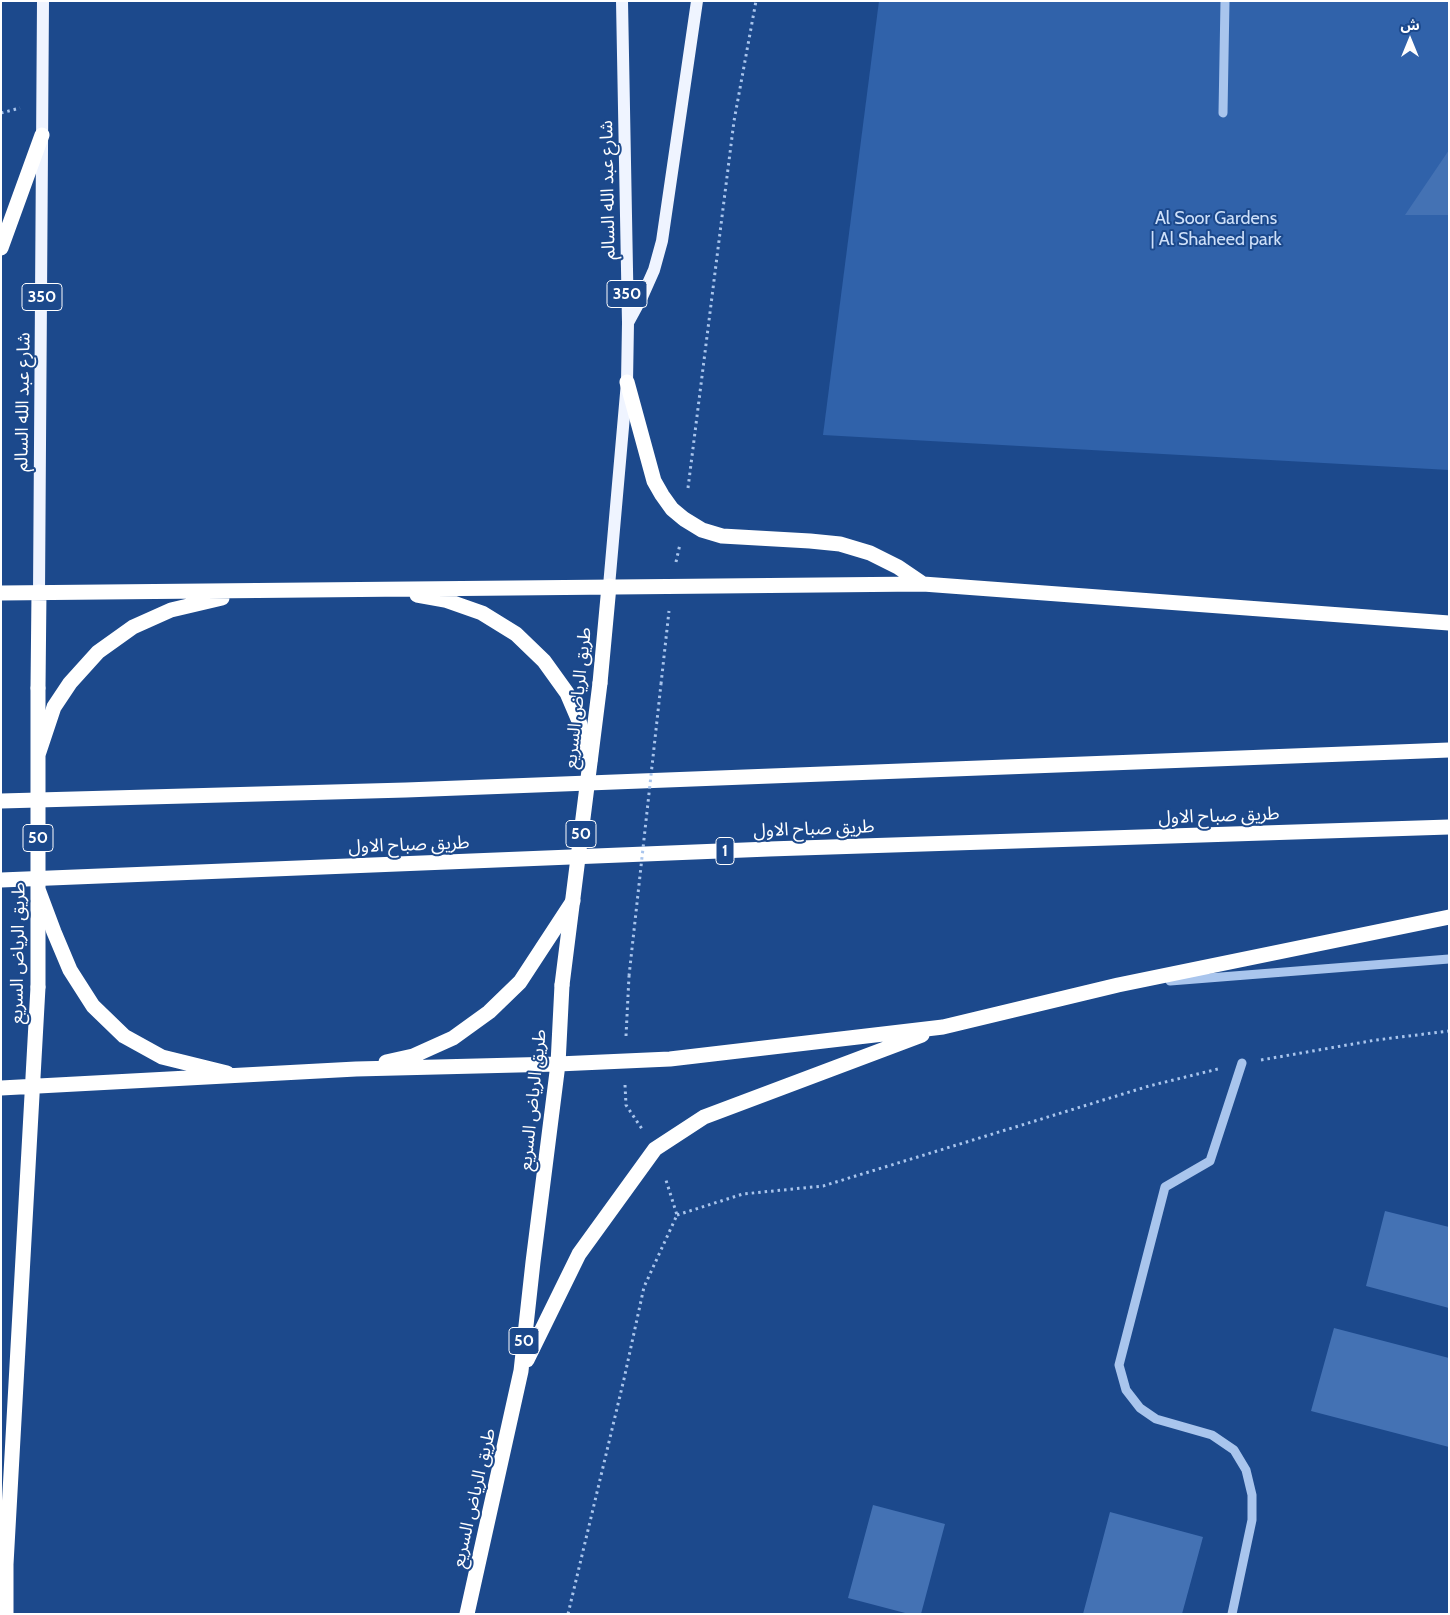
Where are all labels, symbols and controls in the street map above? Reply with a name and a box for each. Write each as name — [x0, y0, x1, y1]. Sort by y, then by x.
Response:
north arrow — [1385, 15, 1435, 65]
text: ش — [1400, 16, 1420, 34]
street label: شارع عبد الله السالم — [596, 120, 620, 260]
park label: Al Soor Gardens | Al Shaheed park — [1151, 208, 1281, 250]
road number: 350 — [607, 280, 647, 308]
road number: 350 — [22, 284, 62, 310]
street label: شارع عبد الله السالم — [11, 332, 35, 472]
street label: طريق الرياض السريع — [560, 626, 596, 770]
street label: طريق صباح الاول — [1158, 803, 1280, 829]
street label: طريق صباح الاول — [753, 816, 875, 842]
road number: 50 — [566, 821, 596, 848]
road number: 50 — [23, 824, 53, 851]
street label: طريق صباح الاول — [348, 832, 470, 858]
road number: 1 — [716, 838, 734, 864]
street label: طريق الرياض السريع — [6, 882, 30, 1024]
street label: طريق الرياض السريع — [515, 1028, 551, 1172]
road number: 50 — [509, 1328, 539, 1354]
street label: طريق الرياض السريع — [447, 1426, 501, 1570]

